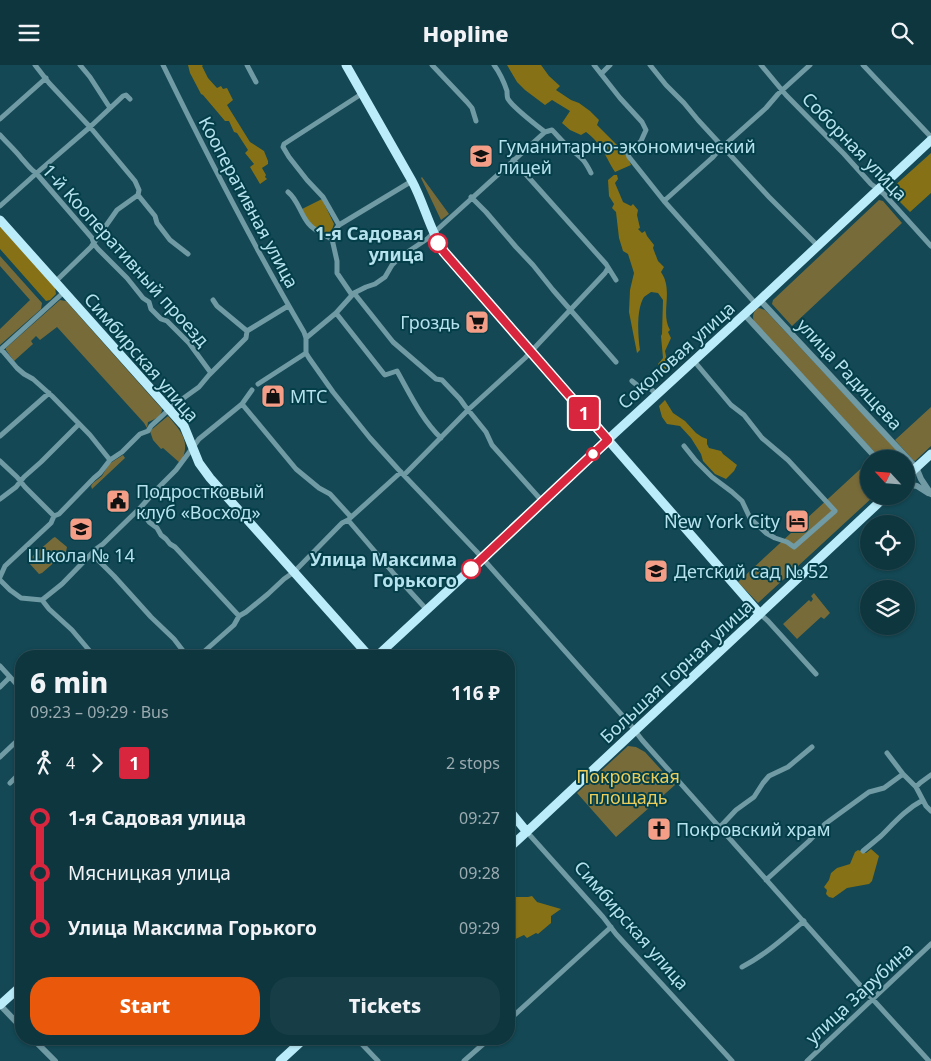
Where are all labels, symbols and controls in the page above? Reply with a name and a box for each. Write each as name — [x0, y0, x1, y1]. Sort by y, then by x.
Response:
text: Hopline — [422, 18, 509, 48]
icon: menu — [15, 19, 43, 47]
icon: search — [888, 19, 916, 47]
street label: Соборная улица — [797, 87, 913, 205]
street label: Кооперативная улица — [194, 112, 304, 292]
place label: Гуманитарно-экономический лицей — [498, 134, 756, 179]
school or university icon: Гуманитарно-экономический лицей — [468, 143, 494, 169]
street label: 1-й Кооперативный проезд — [37, 158, 215, 352]
place label: 1-я Садовая улица — [315, 221, 424, 266]
marker: 1-я Садовая улица — [428, 233, 448, 253]
street label: Симбирская улица — [79, 287, 205, 427]
street label: Соколовая улица — [612, 296, 740, 414]
supermarket icon: Гроздь — [464, 309, 490, 335]
place label: Гроздь — [400, 310, 460, 334]
street label: улица Радищева — [792, 313, 908, 435]
shop icon: МТС — [260, 383, 286, 409]
place label: МТС — [290, 384, 328, 408]
line badge: 1 — [568, 397, 600, 429]
text: 1 — [579, 401, 589, 425]
unlabelled marker — [586, 447, 600, 461]
north arrow — [860, 450, 915, 505]
map controls — [860, 450, 915, 635]
place label: Подростковый клуб «Восход» — [136, 479, 264, 524]
public building icon: Подростковый клуб «Восход» — [105, 488, 131, 514]
hotel icon: New York City — [784, 508, 810, 534]
place label: New York City — [664, 509, 781, 533]
button: locate — [860, 515, 915, 570]
school or university icon: Школа № 14 — [68, 516, 94, 542]
place label: Школа № 14 — [27, 543, 135, 567]
place label: Улица Максима Горького — [310, 547, 457, 592]
school or university icon: Детский сад № 52 — [643, 558, 669, 584]
marker: Улица Максима Горького — [461, 559, 481, 579]
place label: Детский сад № 52 — [674, 559, 829, 583]
button: layers — [860, 580, 915, 635]
street label: Большая Горная улица — [594, 594, 758, 748]
text: 6 min — [30, 663, 108, 701]
text: 116 ₽ — [451, 680, 500, 706]
text: 09:23 – 09:29 · Bus — [30, 701, 169, 723]
icon: walk — [30, 749, 58, 777]
icon: forward — [83, 749, 111, 777]
text: 1 — [129, 751, 139, 775]
text: 4 — [66, 752, 75, 774]
text: 2 stops — [446, 752, 500, 774]
park label: Покровская площадь — [576, 764, 680, 809]
text: 1-я Садовая улица — [68, 805, 246, 831]
text: 09:27 — [459, 807, 500, 829]
church icon: Покровский храм — [646, 816, 672, 842]
place label: Покровский храм — [676, 817, 831, 841]
street label: Симбирская улица — [569, 855, 695, 995]
text: Мясницкая улица — [68, 860, 231, 886]
text: 09:28 — [459, 862, 500, 884]
text: Улица Максима Горького — [68, 915, 317, 941]
text: 09:29 — [459, 917, 500, 939]
street label: улица Зарубина — [800, 937, 918, 1049]
button: Start — [30, 977, 260, 1035]
button: Tickets — [270, 977, 500, 1035]

